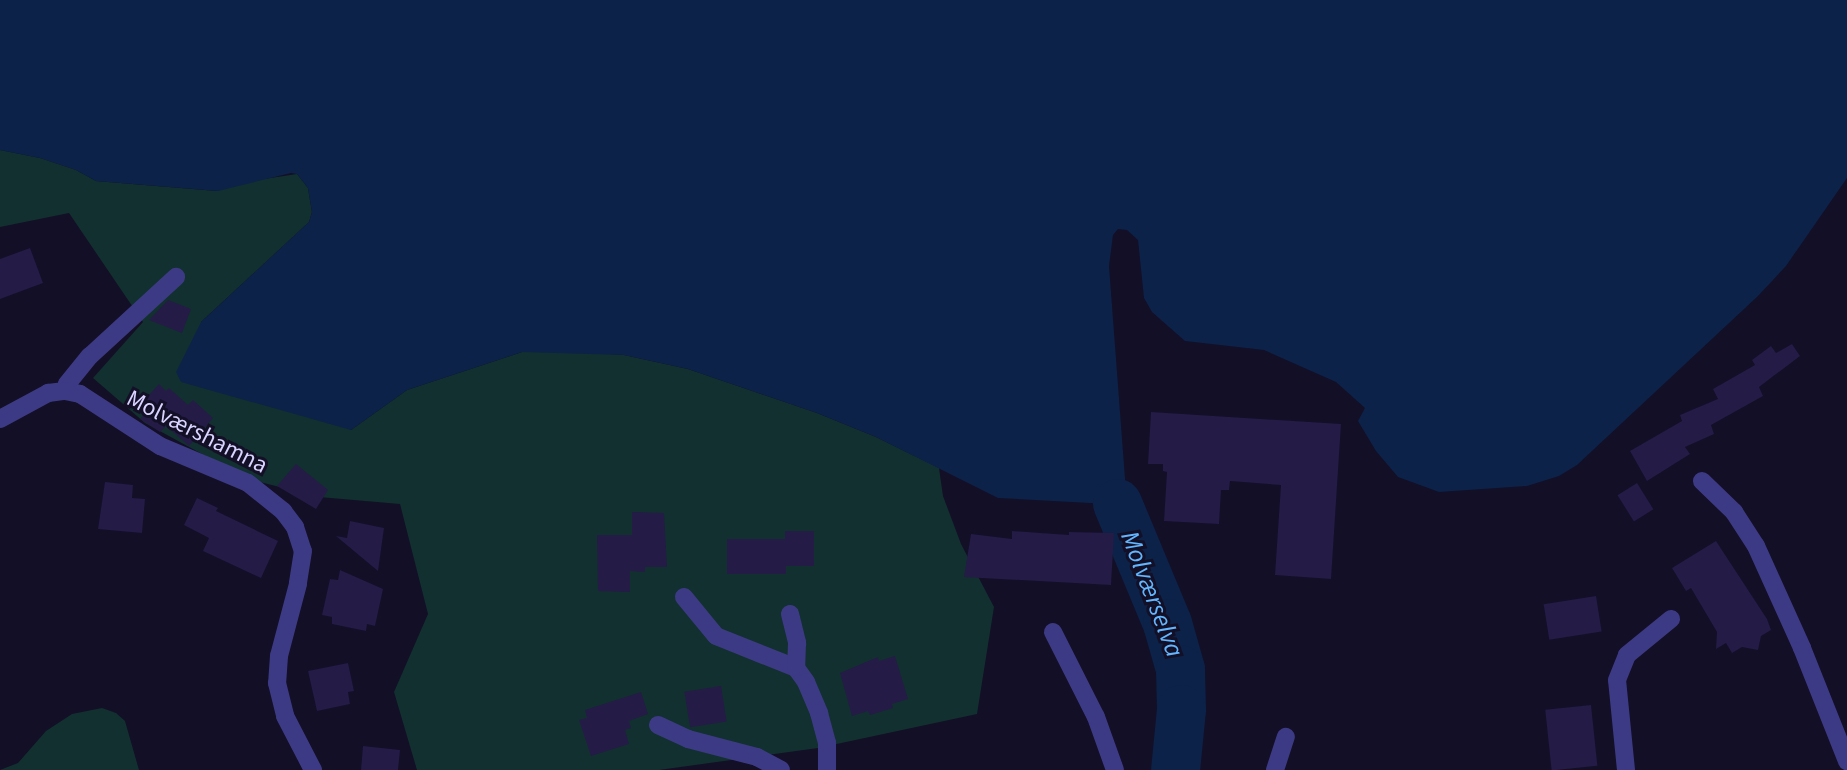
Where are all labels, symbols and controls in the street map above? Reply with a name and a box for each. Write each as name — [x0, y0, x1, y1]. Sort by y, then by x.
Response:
street label: Molværshamna — [122, 384, 272, 480]
water label: Molværselva — [1114, 526, 1190, 662]

